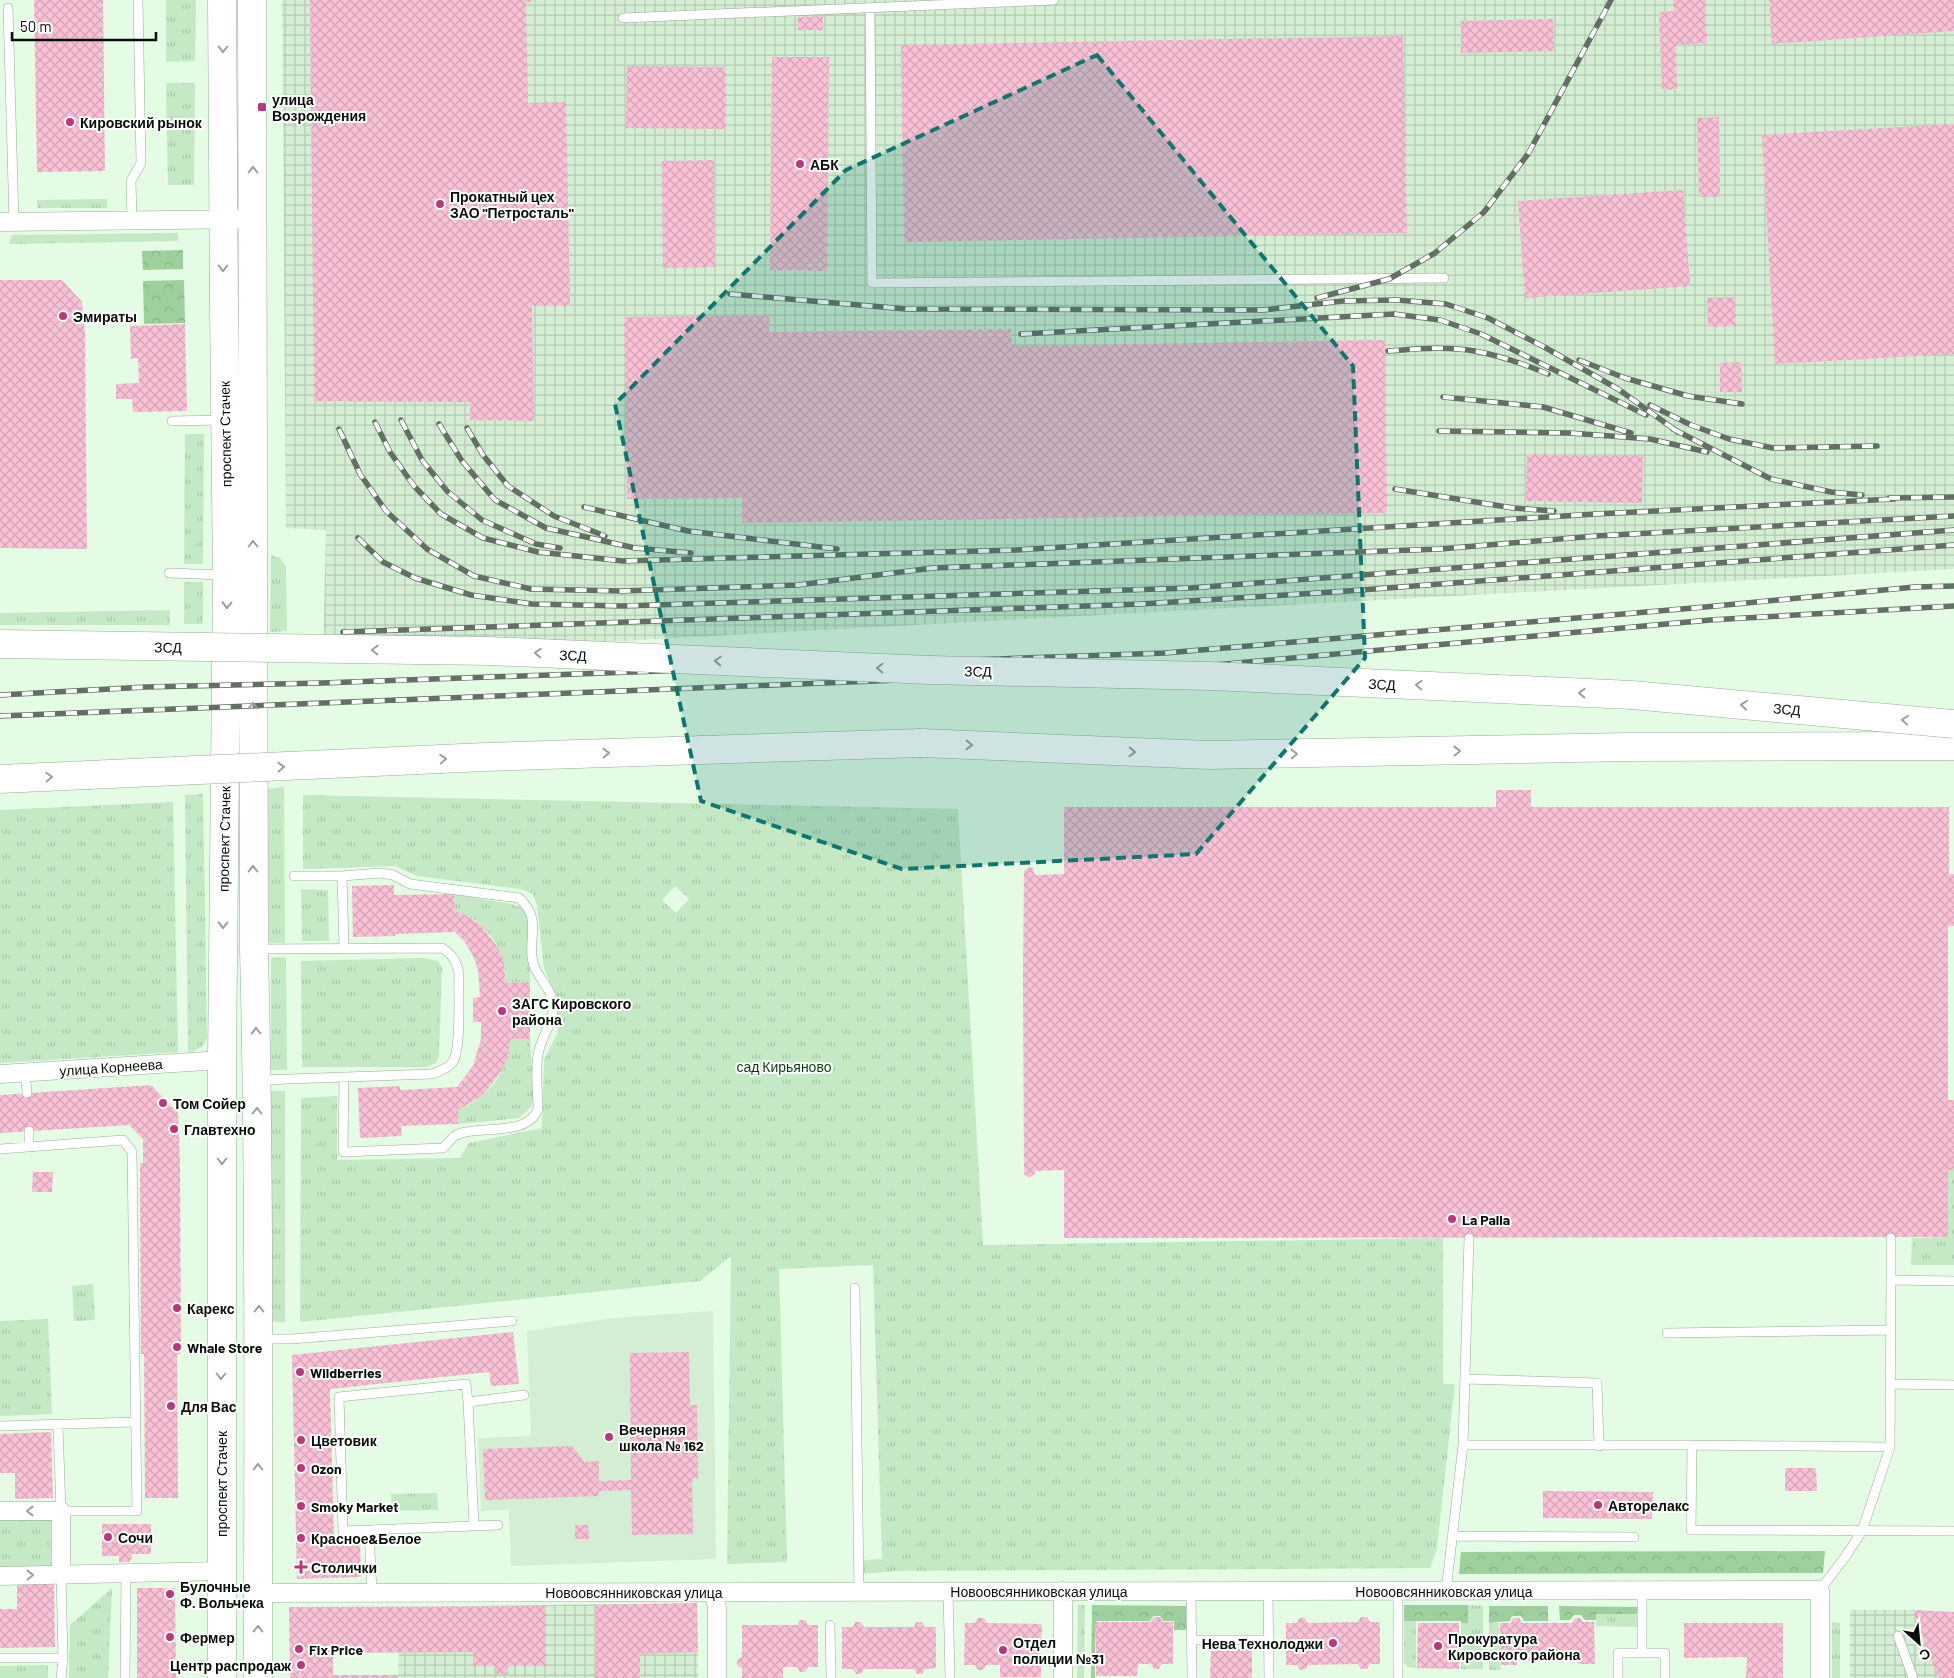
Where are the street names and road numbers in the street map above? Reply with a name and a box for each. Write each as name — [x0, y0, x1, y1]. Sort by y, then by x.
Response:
street label: проспект Стачек — [216, 380, 234, 487]
street label: ЗСД — [154, 638, 182, 656]
street label: ЗСД — [559, 646, 588, 664]
street label: ЗСД — [964, 662, 992, 680]
street label: ЗСД — [1368, 675, 1397, 693]
street label: ЗСД — [1773, 699, 1802, 719]
street label: проспект Стачек — [215, 785, 233, 892]
street label: улица Корнеева — [59, 1055, 163, 1079]
street label: проспект Стачек — [213, 1430, 230, 1537]
street label: Новоовсянниковская улица — [950, 1583, 1128, 1600]
street label: Новоовсянниковская улица — [1355, 1583, 1533, 1600]
street label: Новоовсянниковская улица — [545, 1584, 723, 1601]

